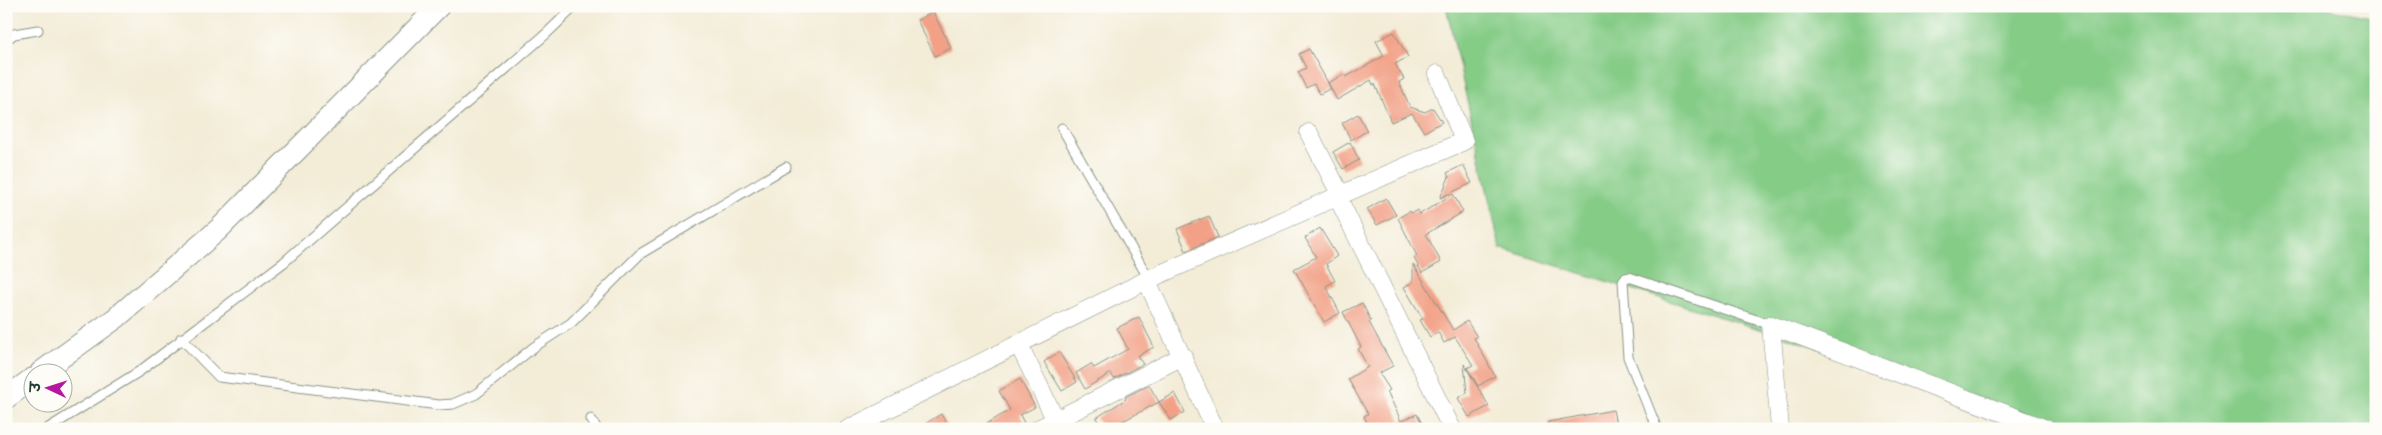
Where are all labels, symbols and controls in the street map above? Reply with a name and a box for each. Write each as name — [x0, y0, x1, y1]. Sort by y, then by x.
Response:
north arrow — [22, 362, 72, 412]
text: उ — [27, 380, 44, 394]

